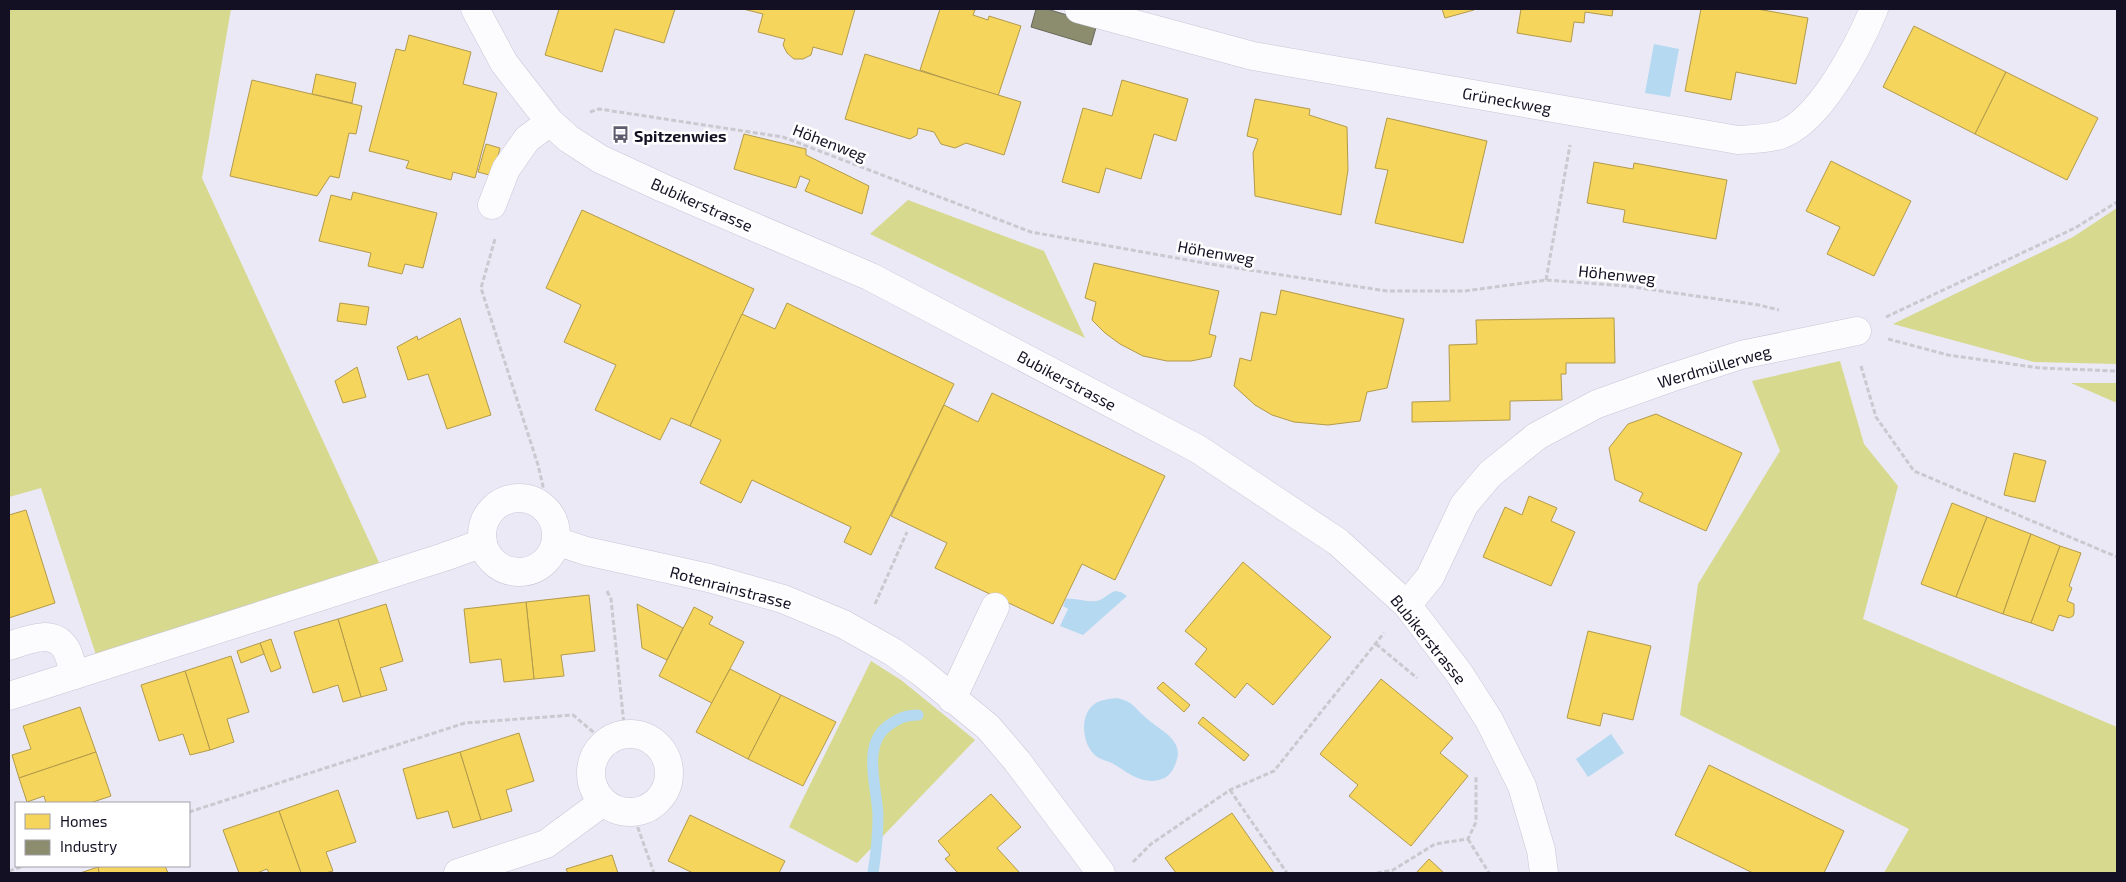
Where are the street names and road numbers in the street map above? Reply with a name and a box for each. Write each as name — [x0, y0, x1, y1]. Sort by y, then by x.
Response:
street label: Grüneckweg — [1461, 83, 1553, 117]
street label: Höhenweg — [790, 119, 870, 165]
street label: Bubikerstrasse — [648, 173, 756, 235]
street label: Höhenweg — [1176, 236, 1256, 268]
street label: Höhenweg — [1577, 260, 1657, 288]
street label: Werdmüllerweg — [1655, 341, 1773, 391]
street label: Bubikerstrasse — [1014, 346, 1120, 414]
street label: Rotenrainstrasse — [668, 562, 794, 612]
street label: Bubikerstrasse — [1387, 591, 1471, 687]

